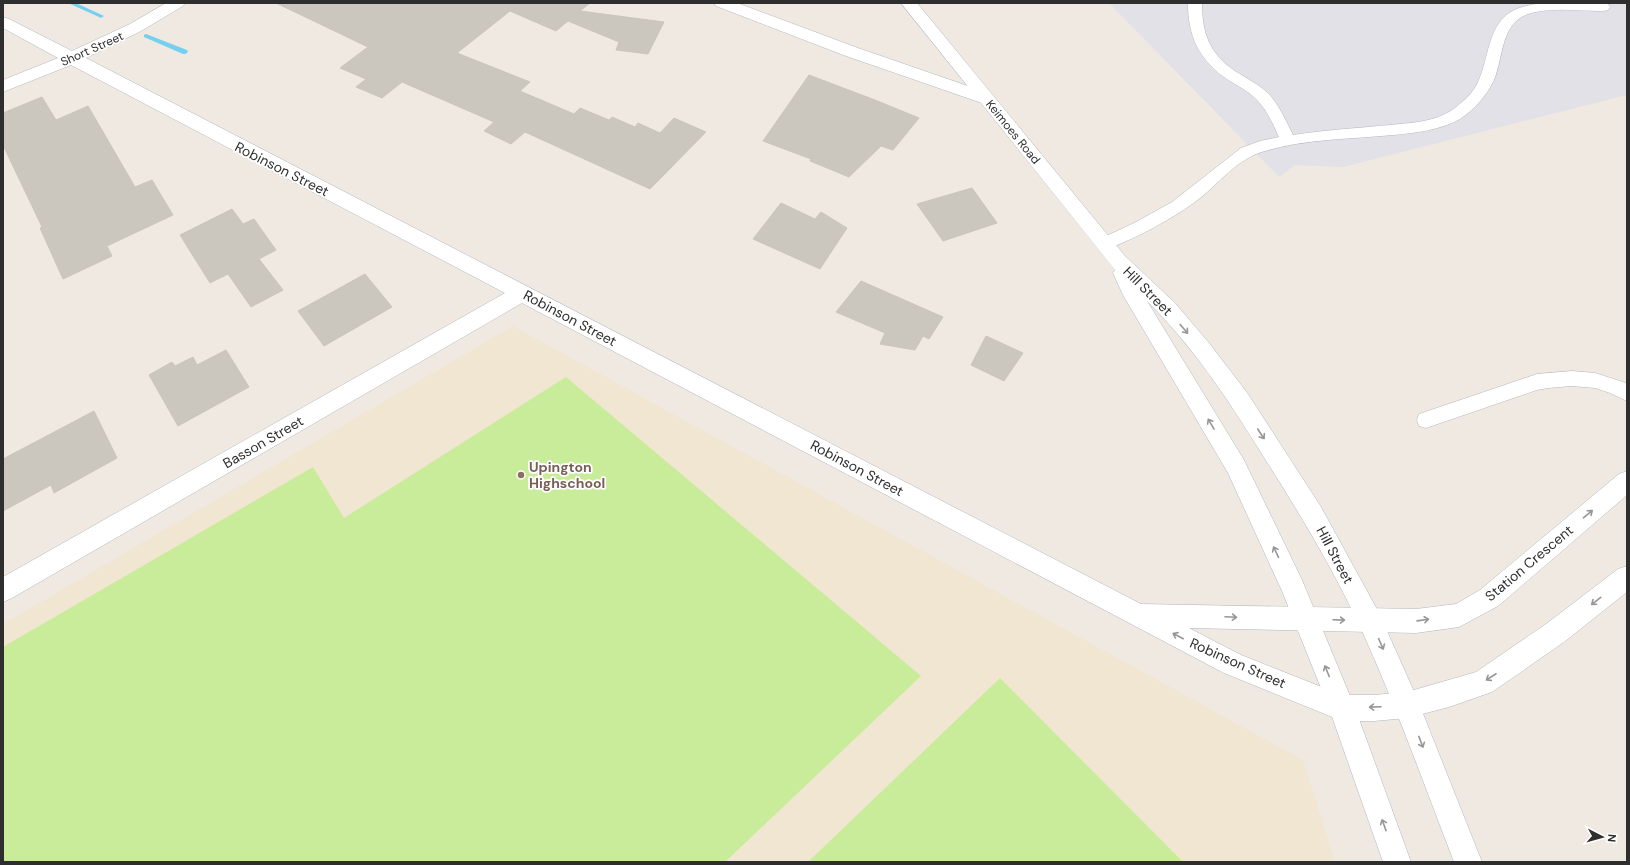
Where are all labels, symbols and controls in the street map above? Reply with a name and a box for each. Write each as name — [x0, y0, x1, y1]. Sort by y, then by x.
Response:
street label: Short Street — [58, 28, 126, 70]
street label: Keimoes Road — [982, 97, 1044, 167]
street label: Robinson Street — [232, 138, 332, 200]
street label: Hill Street — [1120, 263, 1176, 319]
street label: Robinson Street — [520, 286, 620, 350]
one-way arrow — [1180, 324, 1189, 334]
street label: Basson Street — [220, 412, 306, 472]
one-way arrow — [1206, 418, 1214, 430]
one-way arrow — [1257, 428, 1265, 439]
street label: Robinson Street — [807, 436, 907, 500]
place label: Upington Highschool — [529, 458, 605, 492]
marker: Upington Highschool — [516, 470, 526, 480]
one-way arrow — [1582, 510, 1592, 519]
street label: Station Crescent — [1481, 521, 1577, 605]
street label: Hill Street — [1312, 523, 1358, 587]
one-way arrow — [1272, 546, 1279, 558]
one-way arrow — [1591, 597, 1602, 606]
one-way arrow — [1224, 614, 1237, 621]
one-way arrow — [1332, 616, 1345, 623]
one-way arrow — [1416, 616, 1429, 624]
one-way arrow — [1172, 631, 1184, 639]
street label: Robinson Street — [1187, 634, 1289, 692]
one-way arrow — [1377, 637, 1385, 649]
one-way arrow — [1323, 666, 1331, 678]
one-way arrow — [1485, 674, 1497, 682]
one-way arrow — [1369, 704, 1382, 711]
one-way arrow — [1418, 735, 1426, 747]
north arrow — [1582, 817, 1622, 857]
one-way arrow — [1380, 819, 1387, 832]
text: N — [1605, 833, 1619, 843]

